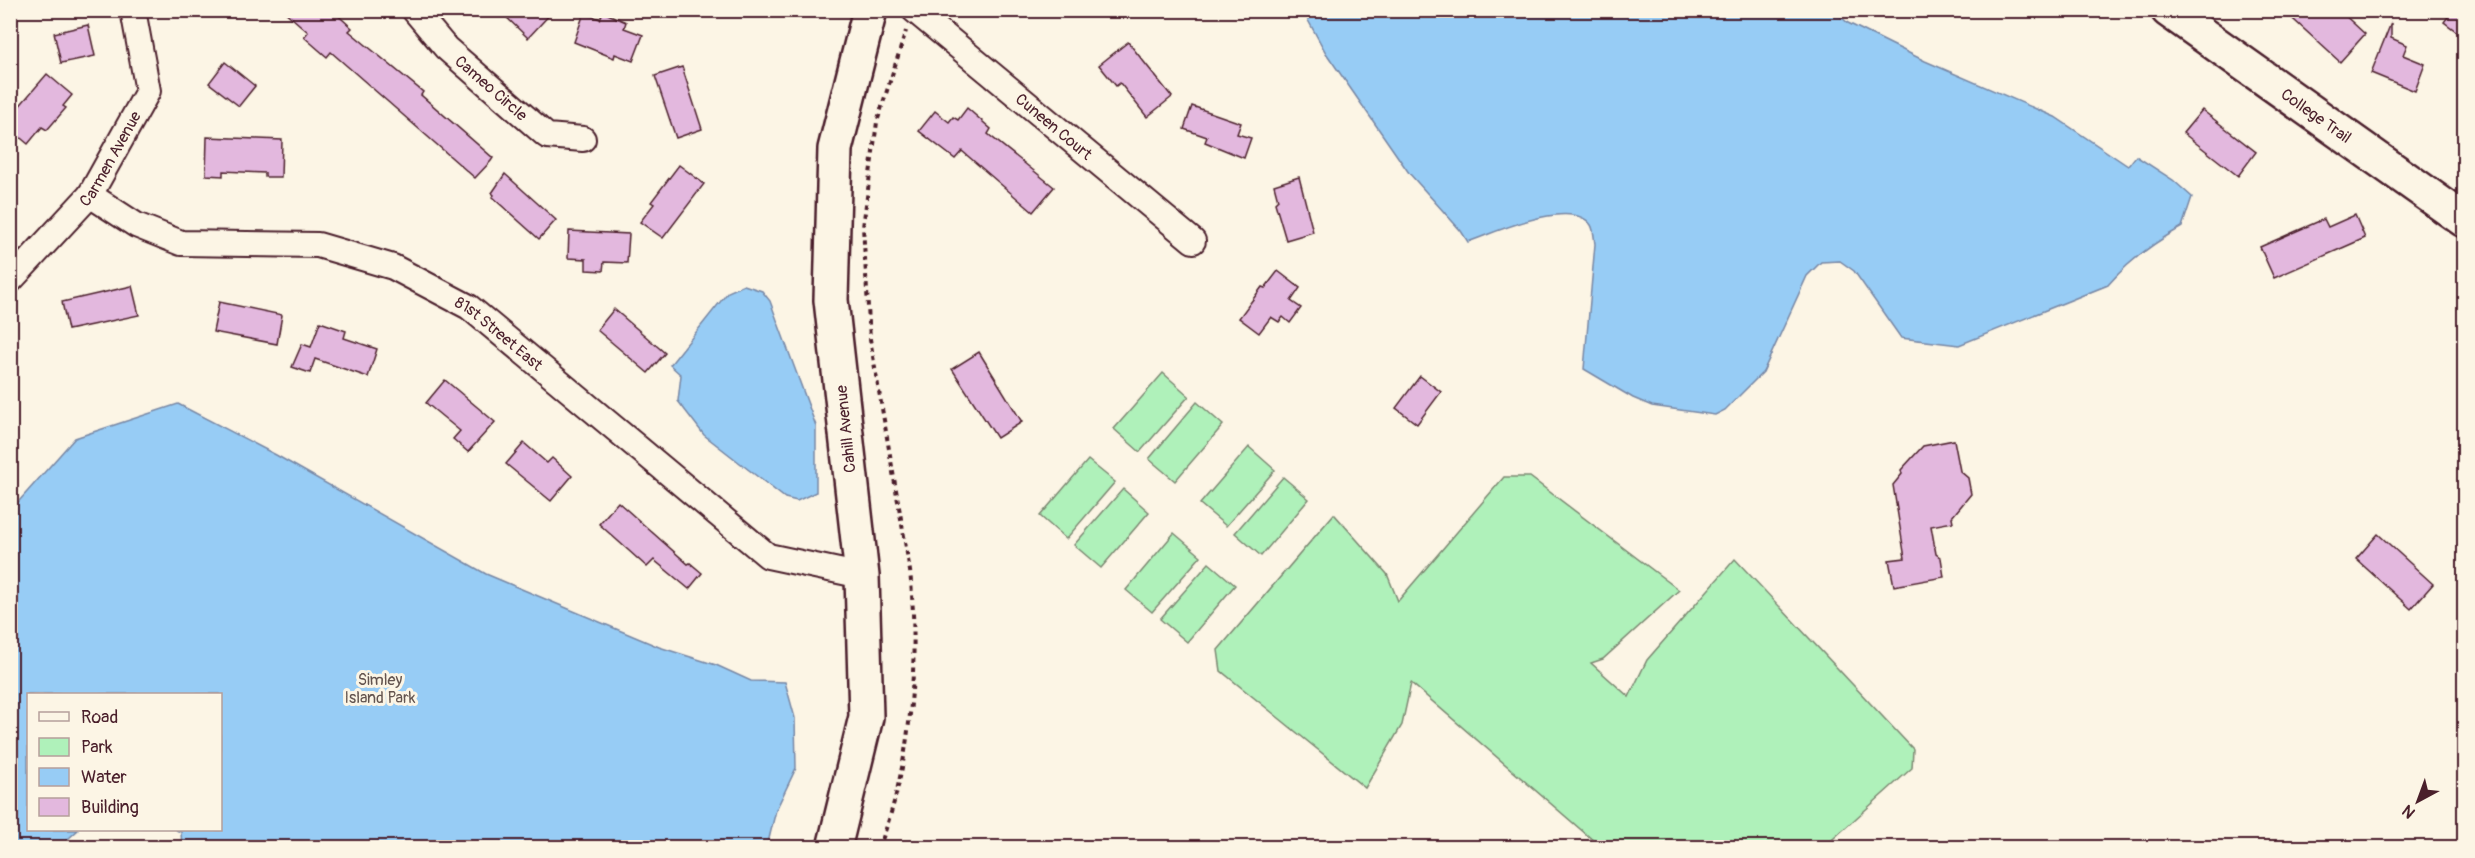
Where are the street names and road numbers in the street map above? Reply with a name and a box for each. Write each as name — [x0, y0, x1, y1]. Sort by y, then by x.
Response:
street label: Cameo Circle — [450, 51, 531, 125]
street label: College Trail — [2277, 84, 2355, 148]
street label: Cuneen Court — [1011, 89, 1096, 165]
street label: Carmen Avenue — [75, 108, 146, 211]
street label: 81st Street East — [451, 292, 547, 376]
street label: Cahill Avenue — [831, 384, 861, 474]

